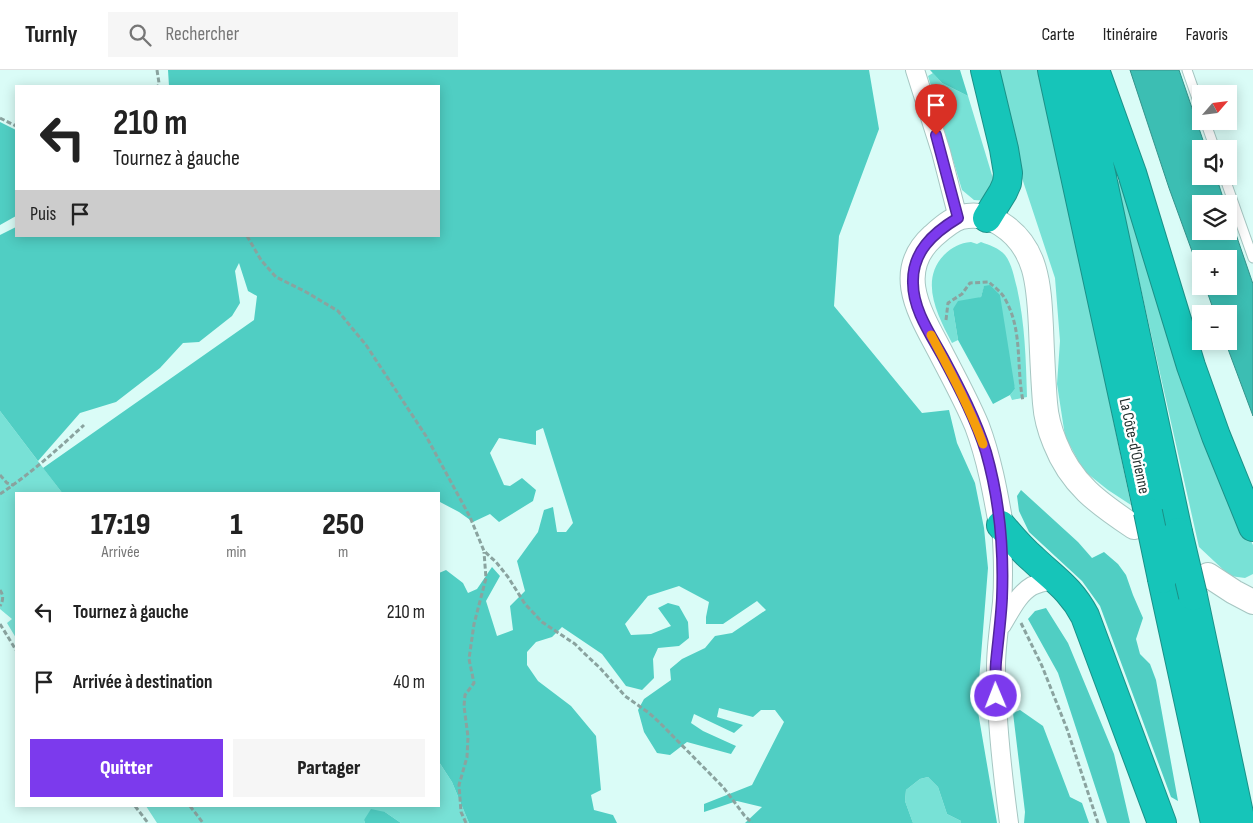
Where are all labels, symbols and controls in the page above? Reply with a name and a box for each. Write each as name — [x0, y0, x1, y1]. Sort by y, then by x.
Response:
search box — [108, 12, 458, 57]
text: Turnly — [25, 20, 78, 49]
icon: search — [126, 21, 154, 49]
text: Rechercher — [166, 23, 239, 46]
text: Carte — [1041, 24, 1075, 45]
text: Itinéraire — [1103, 24, 1157, 45]
text: Favoris — [1185, 24, 1228, 45]
pin — [915, 84, 957, 135]
north arrow — [1192, 85, 1238, 130]
map controls — [1192, 85, 1237, 350]
icon: arrive — [922, 91, 950, 119]
text: 210 m — [113, 102, 187, 145]
icon: left — [30, 105, 95, 170]
button: sound — [1192, 140, 1237, 185]
text: Tournez à gauche — [113, 145, 240, 172]
button: layers — [1192, 195, 1237, 240]
icon: arrive — [66, 200, 94, 228]
text: Puis — [30, 203, 56, 226]
button: + — [1192, 250, 1237, 295]
button: − — [1192, 305, 1237, 350]
street label: La Côte-d'Orienne — [1115, 397, 1153, 495]
text: 17:19 — [91, 507, 150, 543]
text: 1 — [230, 507, 243, 543]
text: 250 — [322, 507, 364, 543]
text: Arrivée — [102, 543, 140, 562]
text: min — [226, 543, 246, 562]
text: m — [338, 543, 348, 562]
icon: left — [30, 598, 58, 626]
text: Tournez à gauche — [73, 601, 189, 624]
text: 210 m — [387, 601, 425, 624]
icon: arrive — [30, 668, 58, 696]
position arrow — [969, 669, 1021, 721]
text: Arrivée à destination — [73, 671, 213, 694]
text: 40 m — [393, 671, 425, 694]
button: Quitter — [30, 739, 223, 797]
button: Partager — [233, 739, 425, 797]

